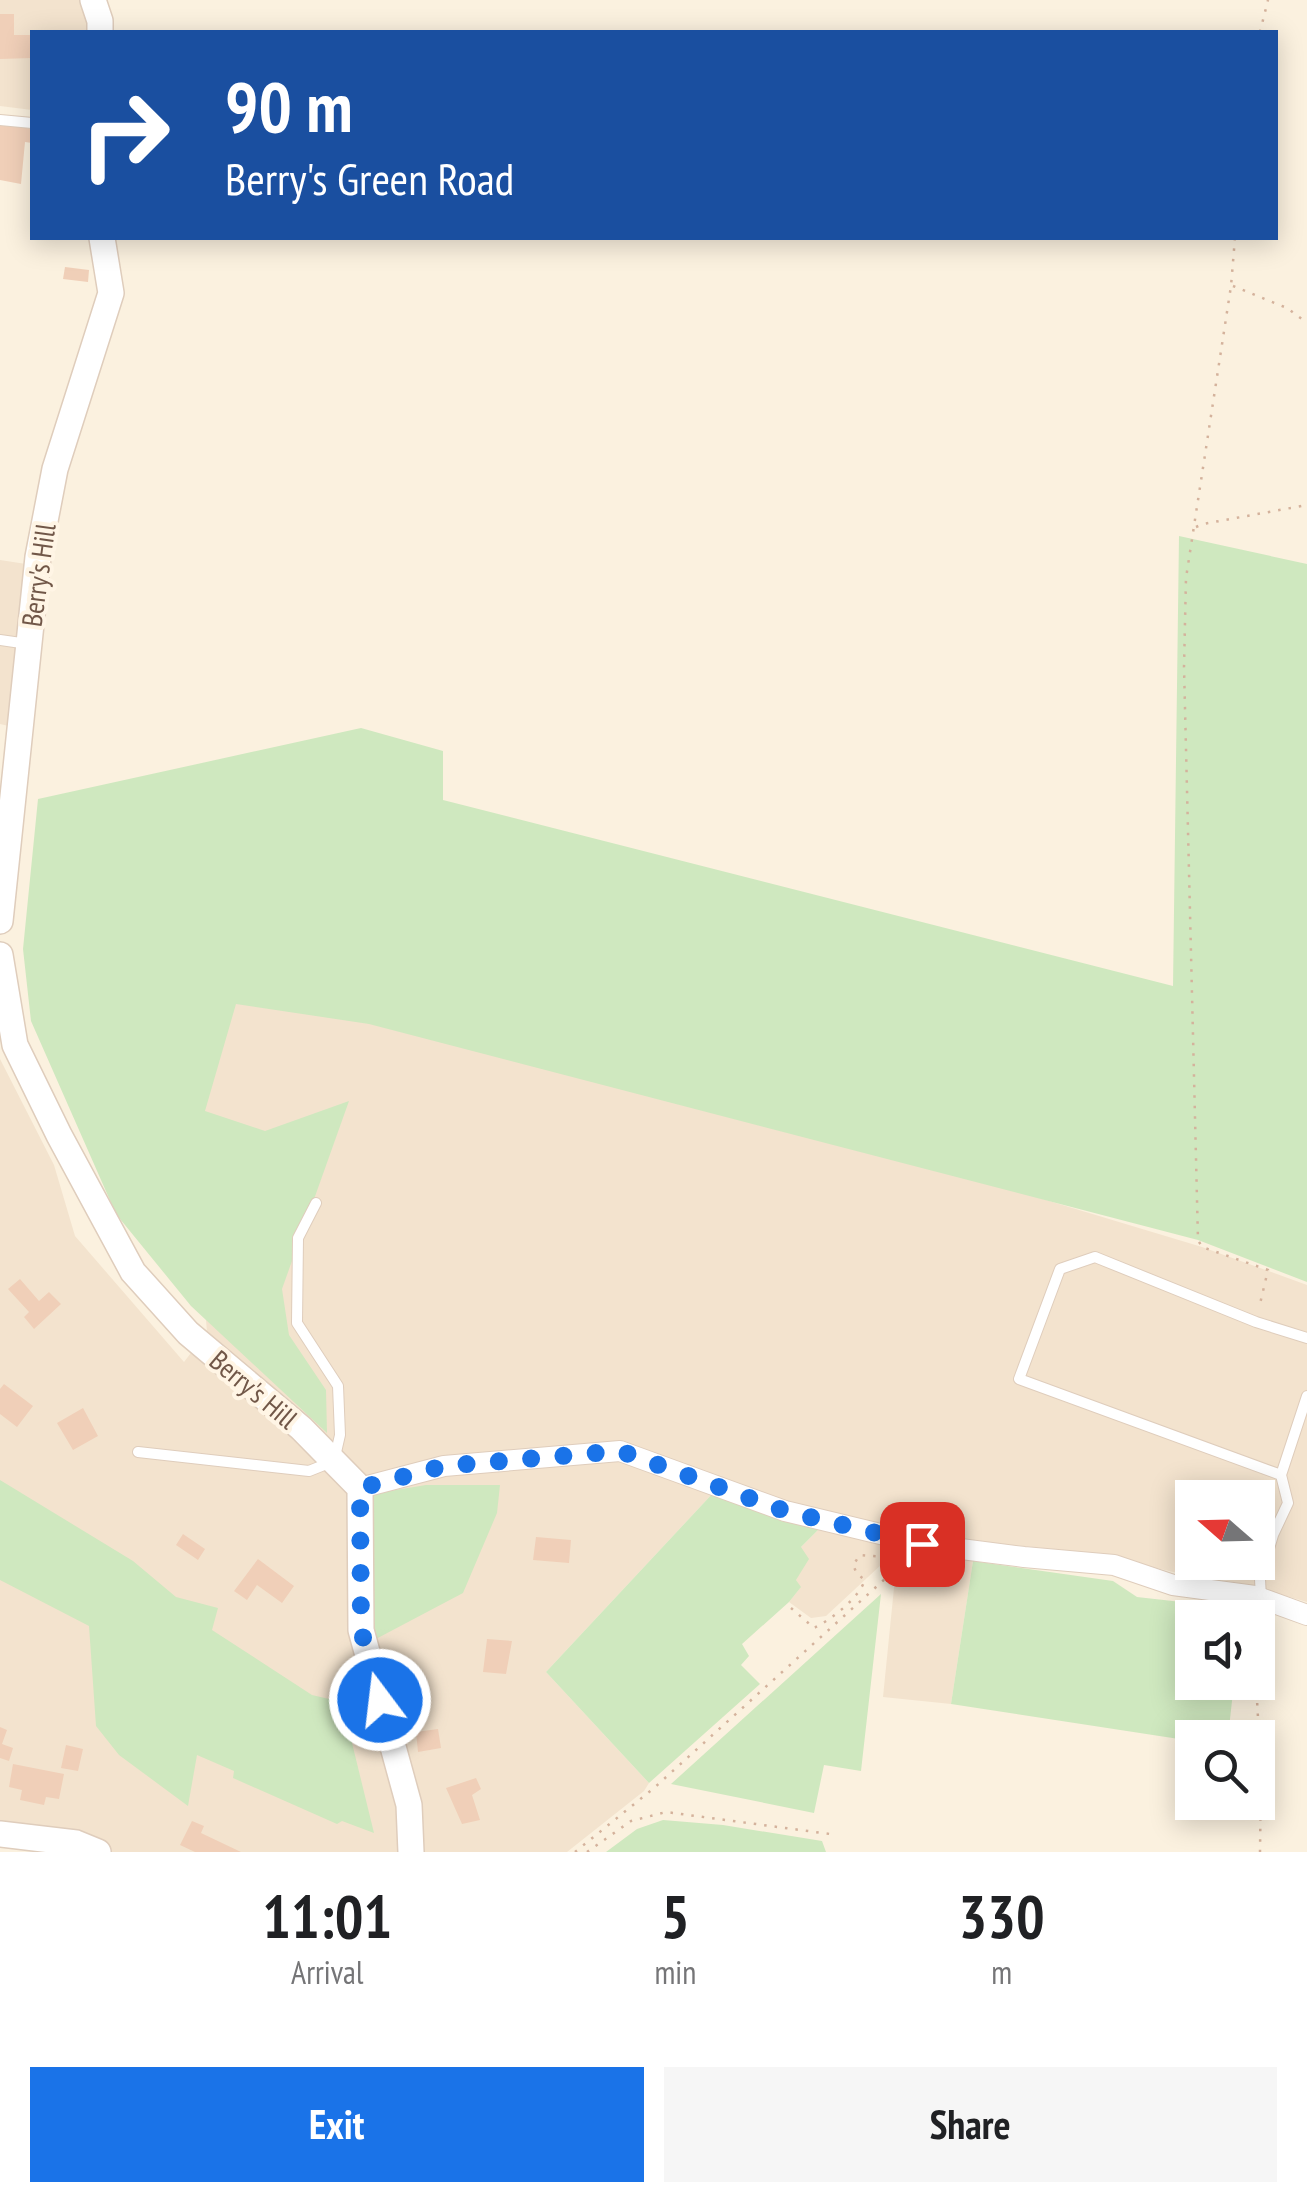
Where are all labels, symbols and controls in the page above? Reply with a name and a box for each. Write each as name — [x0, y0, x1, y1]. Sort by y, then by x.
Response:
text: 90 m — [225, 61, 353, 151]
icon: right — [60, 70, 190, 200]
text: Berry's Green Road — [225, 149, 514, 207]
street label: Berry's Hill — [12, 521, 64, 629]
street label: Berry's Hill — [202, 1341, 306, 1437]
north arrow — [1175, 1480, 1275, 1580]
map controls — [1175, 1480, 1275, 1820]
pin — [880, 1502, 965, 1587]
icon: arrive — [895, 1517, 950, 1572]
button: sound — [1175, 1600, 1275, 1700]
position arrow — [328, 1648, 432, 1752]
button: search — [1175, 1720, 1275, 1820]
text: 11:01 — [262, 1877, 392, 1955]
text: 5 — [661, 1877, 690, 1955]
text: 330 — [959, 1877, 1045, 1955]
text: Arrival — [291, 1951, 363, 1993]
text: min — [654, 1951, 696, 1993]
text: m — [991, 1951, 1012, 1993]
button: Exit — [30, 2067, 644, 2182]
button: Share — [664, 2067, 1277, 2182]

